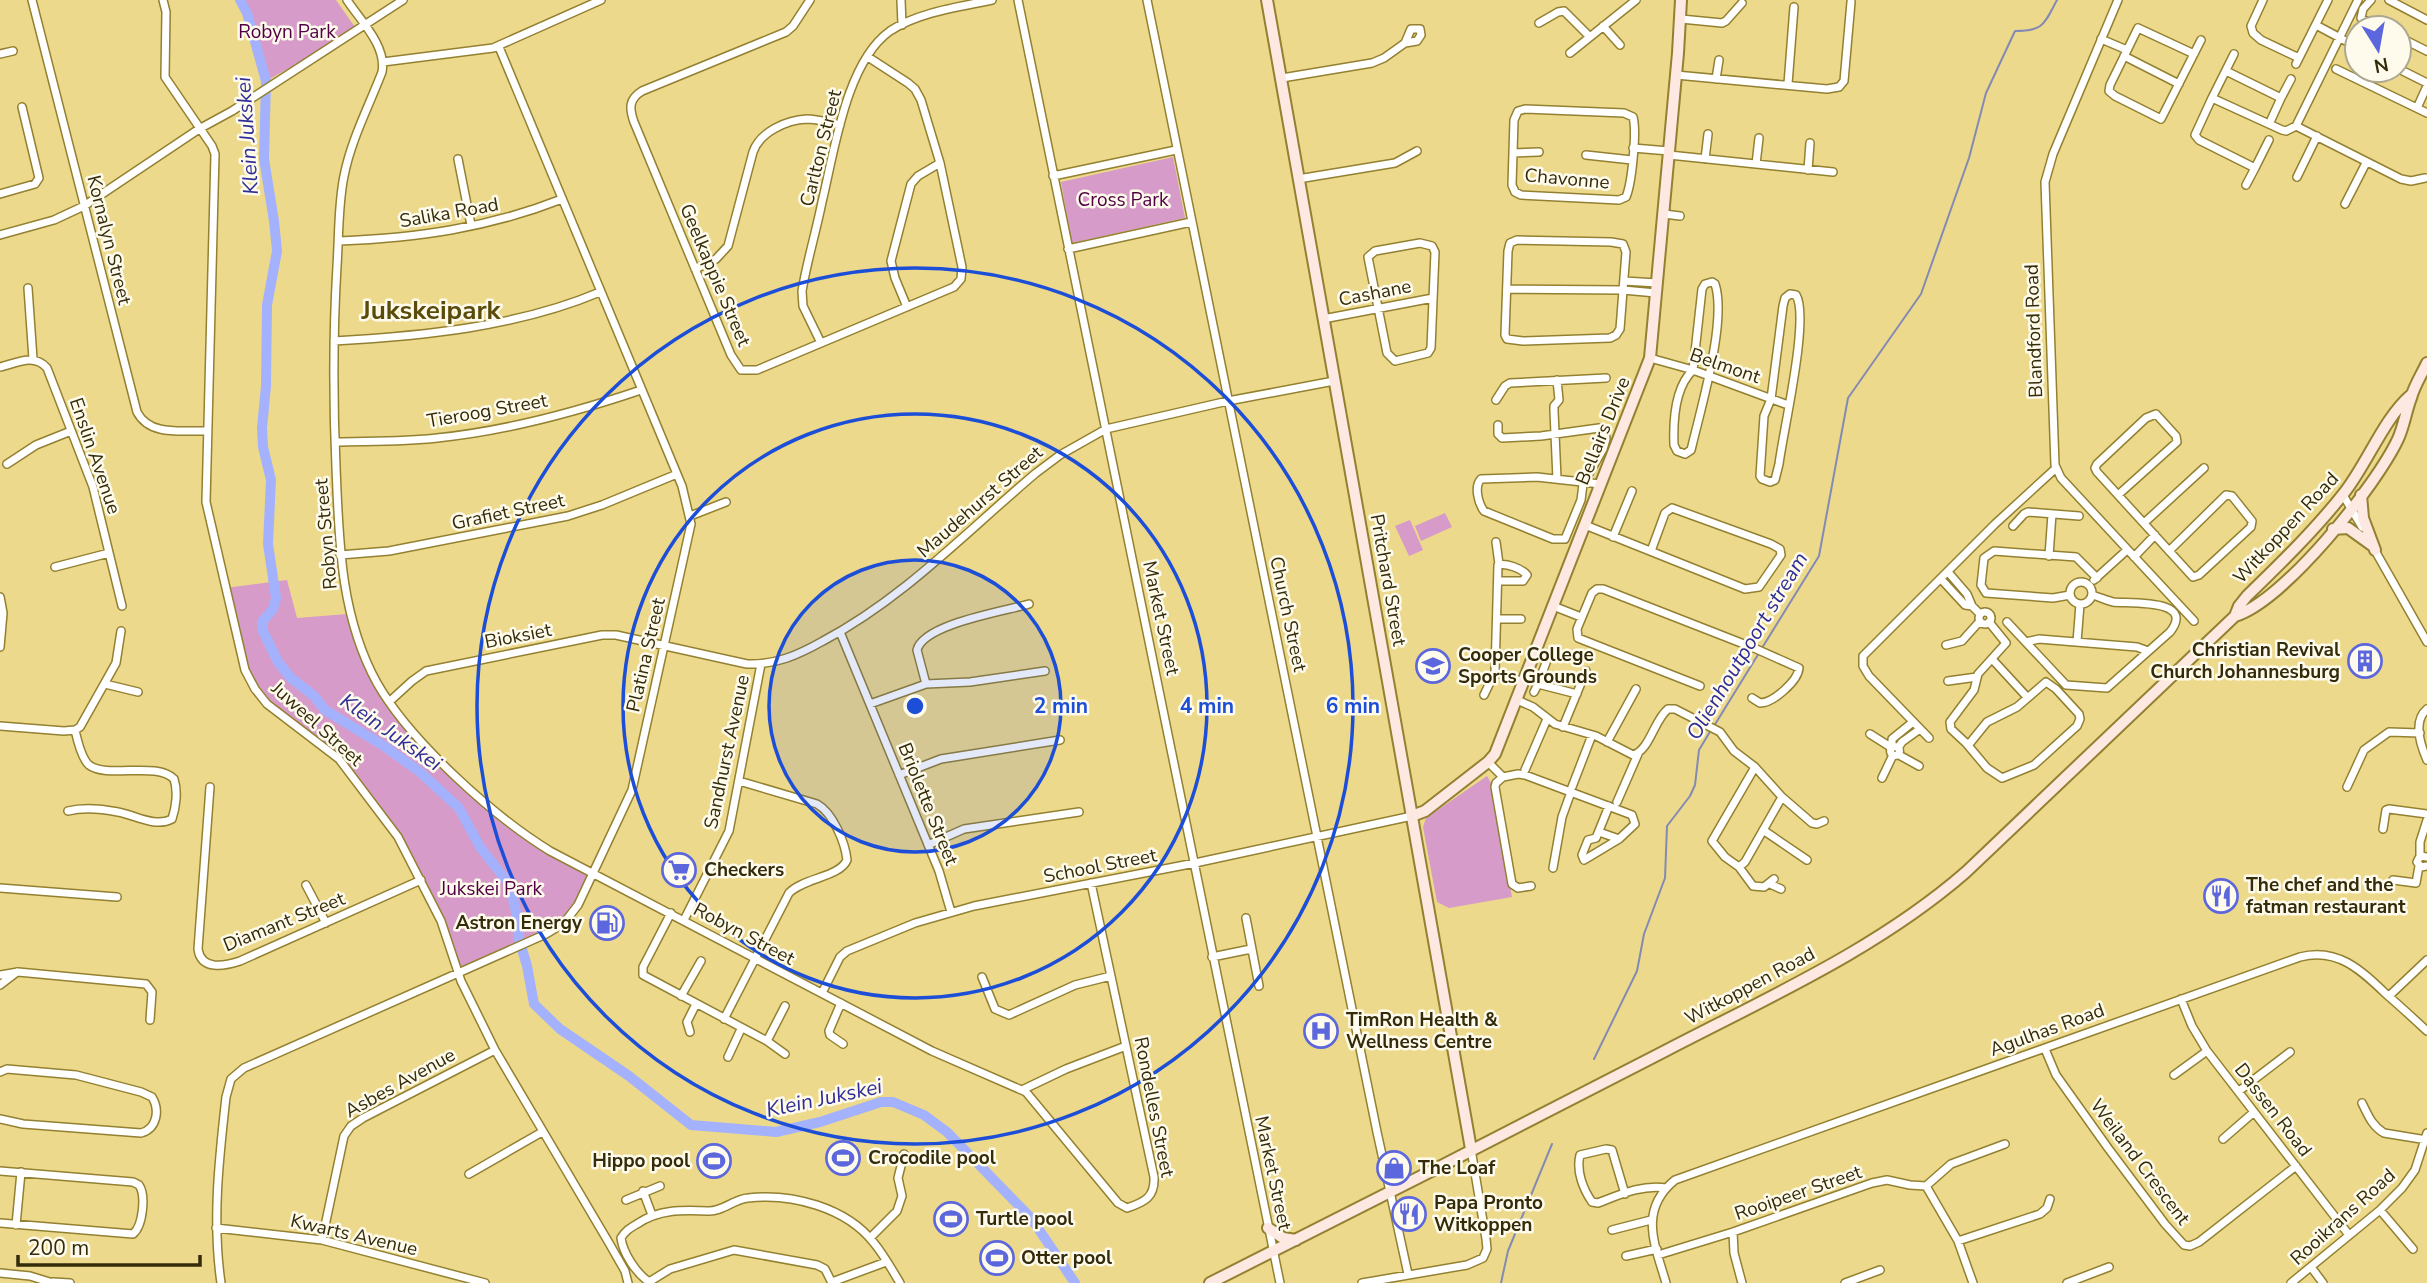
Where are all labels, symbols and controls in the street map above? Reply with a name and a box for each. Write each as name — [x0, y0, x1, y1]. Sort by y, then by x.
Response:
north arrow — [2343, 14, 2413, 84]
park label: Robyn Park — [238, 19, 336, 45]
text: N — [2372, 51, 2391, 79]
water label: Klein Jukskei — [229, 75, 265, 196]
street label: Carlton Street — [794, 87, 848, 209]
street label: Chavonne — [1523, 162, 1611, 196]
street label: Kornalyn Street — [80, 173, 138, 308]
park label: Cross Park — [1077, 187, 1169, 213]
street label: Salika Road — [397, 191, 501, 235]
street label: Geelkappie Street — [673, 200, 757, 351]
street label: Blandford Road — [2019, 264, 2049, 398]
street label: Cashane — [1336, 273, 1414, 313]
district label: Jukskeipark — [360, 293, 502, 328]
street label: Belmont — [1686, 342, 1764, 390]
street label: Bellairs Drive — [1570, 373, 1636, 489]
street label: Tieroog Street — [425, 388, 549, 434]
street label: Enslin Avenue — [63, 394, 127, 518]
street label: Maudehurst Street — [912, 440, 1049, 564]
street label: Witkoppen Road — [2227, 466, 2345, 590]
street label: Robyn Street — [308, 477, 344, 591]
street label: Grafiet Street — [449, 487, 567, 537]
street label: Pritchard Street — [1364, 512, 1412, 648]
water label: Olienhoutpoort stream — [1680, 547, 1814, 745]
street label: Church Street — [1263, 554, 1313, 674]
street label: Market Street — [1136, 559, 1186, 678]
street label: Platina Street — [620, 595, 672, 715]
street label: Bioksiet — [482, 617, 554, 655]
place label: Christian Revival Church Johannesburg — [2150, 637, 2340, 685]
place label: Cooper College Sports Grounds — [1458, 642, 1597, 690]
building icon: Christian Revival Church Johannesburg — [2346, 642, 2384, 680]
school or university icon: Cooper College Sports Grounds — [1414, 647, 1452, 685]
street label: Sandhurst Avenue — [698, 672, 756, 832]
street label: Juweel Street — [265, 675, 369, 772]
water label: Klein Jukskei — [335, 687, 448, 778]
text: 2 min — [1034, 692, 1088, 720]
text: 4 min — [1180, 692, 1234, 720]
text: 6 min — [1326, 692, 1380, 720]
centre of rings — [903, 694, 927, 718]
street label: Briolette Street — [892, 739, 965, 869]
street label: School Street — [1041, 842, 1159, 890]
supermarket icon: Checkers — [660, 851, 698, 889]
place label: Checkers — [704, 857, 784, 883]
place label: The chef and the fatman restaurant — [2246, 872, 2406, 920]
park label: Jukskei Park — [439, 876, 542, 902]
restaurant icon: The chef and the fatman restaurant — [2202, 877, 2240, 915]
street label: Diamant Street — [219, 886, 349, 958]
street label: Robyn Street — [689, 896, 800, 972]
fuel station icon: Astron Energy — [588, 904, 626, 942]
place label: Astron Energy — [456, 910, 583, 936]
street label: Witkoppen Road — [1680, 941, 1820, 1031]
street label: Agulhas Road — [1986, 997, 2108, 1063]
place label: TimRon Health & Wellness Centre — [1346, 1007, 1499, 1055]
hospital icon: TimRon Health & Wellness Centre — [1302, 1012, 1340, 1050]
street label: Rondelles Street — [1128, 1035, 1180, 1180]
street label: Asbes Avenue — [340, 1042, 460, 1124]
street label: Dassen Road — [2228, 1058, 2318, 1162]
water label: Klein Jukskei — [763, 1072, 886, 1124]
street label: Weiland Crescent — [2084, 1094, 2196, 1231]
street label: Market Street — [1248, 1114, 1298, 1233]
sports icon: Crocodile pool — [824, 1139, 862, 1177]
sports icon: Hippo pool — [695, 1142, 733, 1180]
place label: Crocodile pool — [868, 1145, 996, 1171]
place label: Hippo pool — [592, 1148, 690, 1174]
shop icon: The Loaf — [1375, 1149, 1413, 1187]
place label: The Loaf — [1418, 1155, 1496, 1181]
street label: Rooipeer Street — [1731, 1159, 1865, 1227]
street label: Rooikrans Road — [2285, 1163, 2401, 1271]
place label: Papa Pronto Witkoppen — [1434, 1190, 1543, 1238]
restaurant icon: Papa Pronto Witkoppen — [1390, 1195, 1428, 1233]
sports icon: Turtle pool — [932, 1200, 970, 1238]
place label: Turtle pool — [976, 1206, 1073, 1232]
street label: Kwarts Avenue — [288, 1208, 420, 1262]
scale bar — [18, 1224, 200, 1268]
text: 200 m — [28, 1234, 89, 1262]
sports icon: Otter pool — [978, 1239, 1016, 1277]
place label: Otter pool — [1021, 1245, 1112, 1271]

